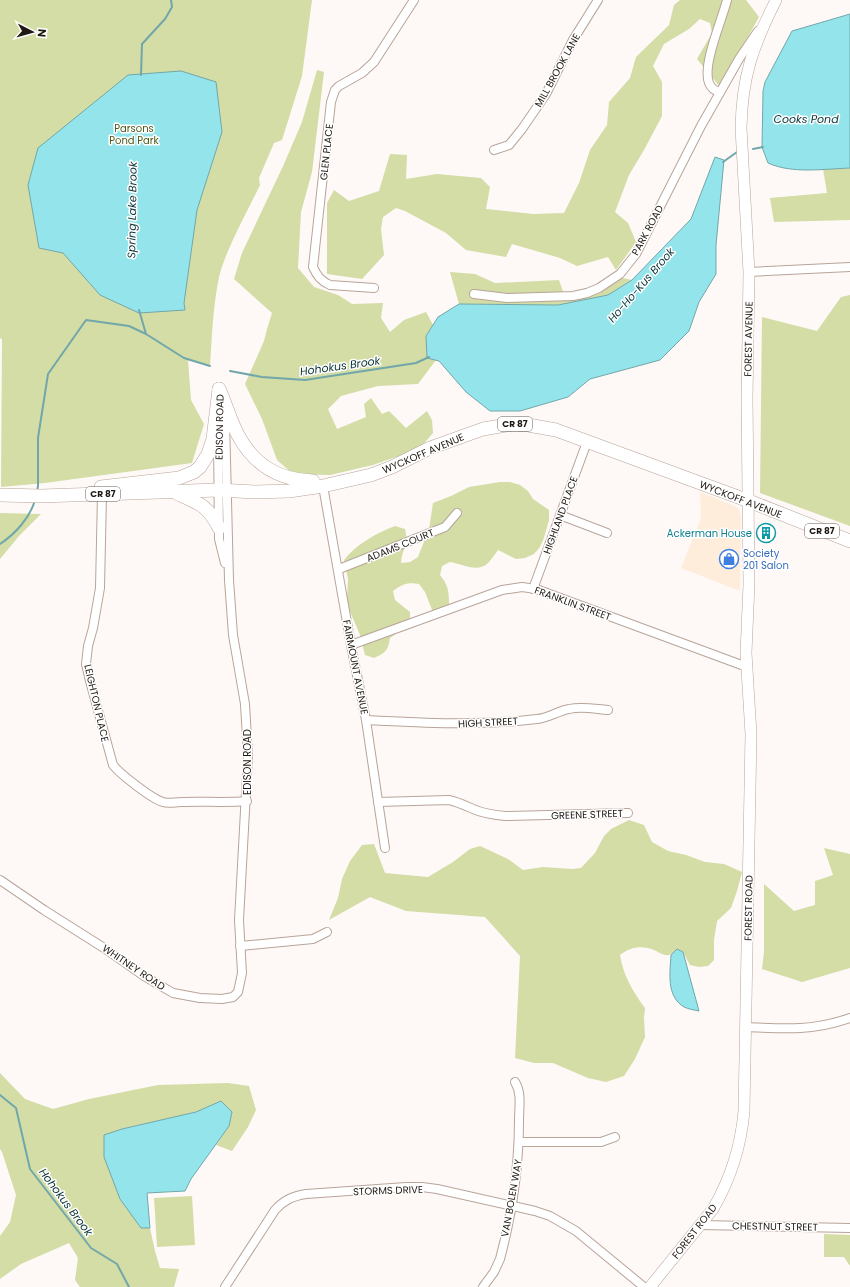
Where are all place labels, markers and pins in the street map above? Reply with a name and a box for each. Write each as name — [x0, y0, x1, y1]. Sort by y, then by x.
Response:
building icon: Ackerman House — [755, 522, 777, 544]
place label: Ackerman House — [667, 526, 752, 541]
place label: Society 201 Salon — [743, 546, 789, 573]
shop icon: Society 201 Salon — [718, 548, 740, 570]

